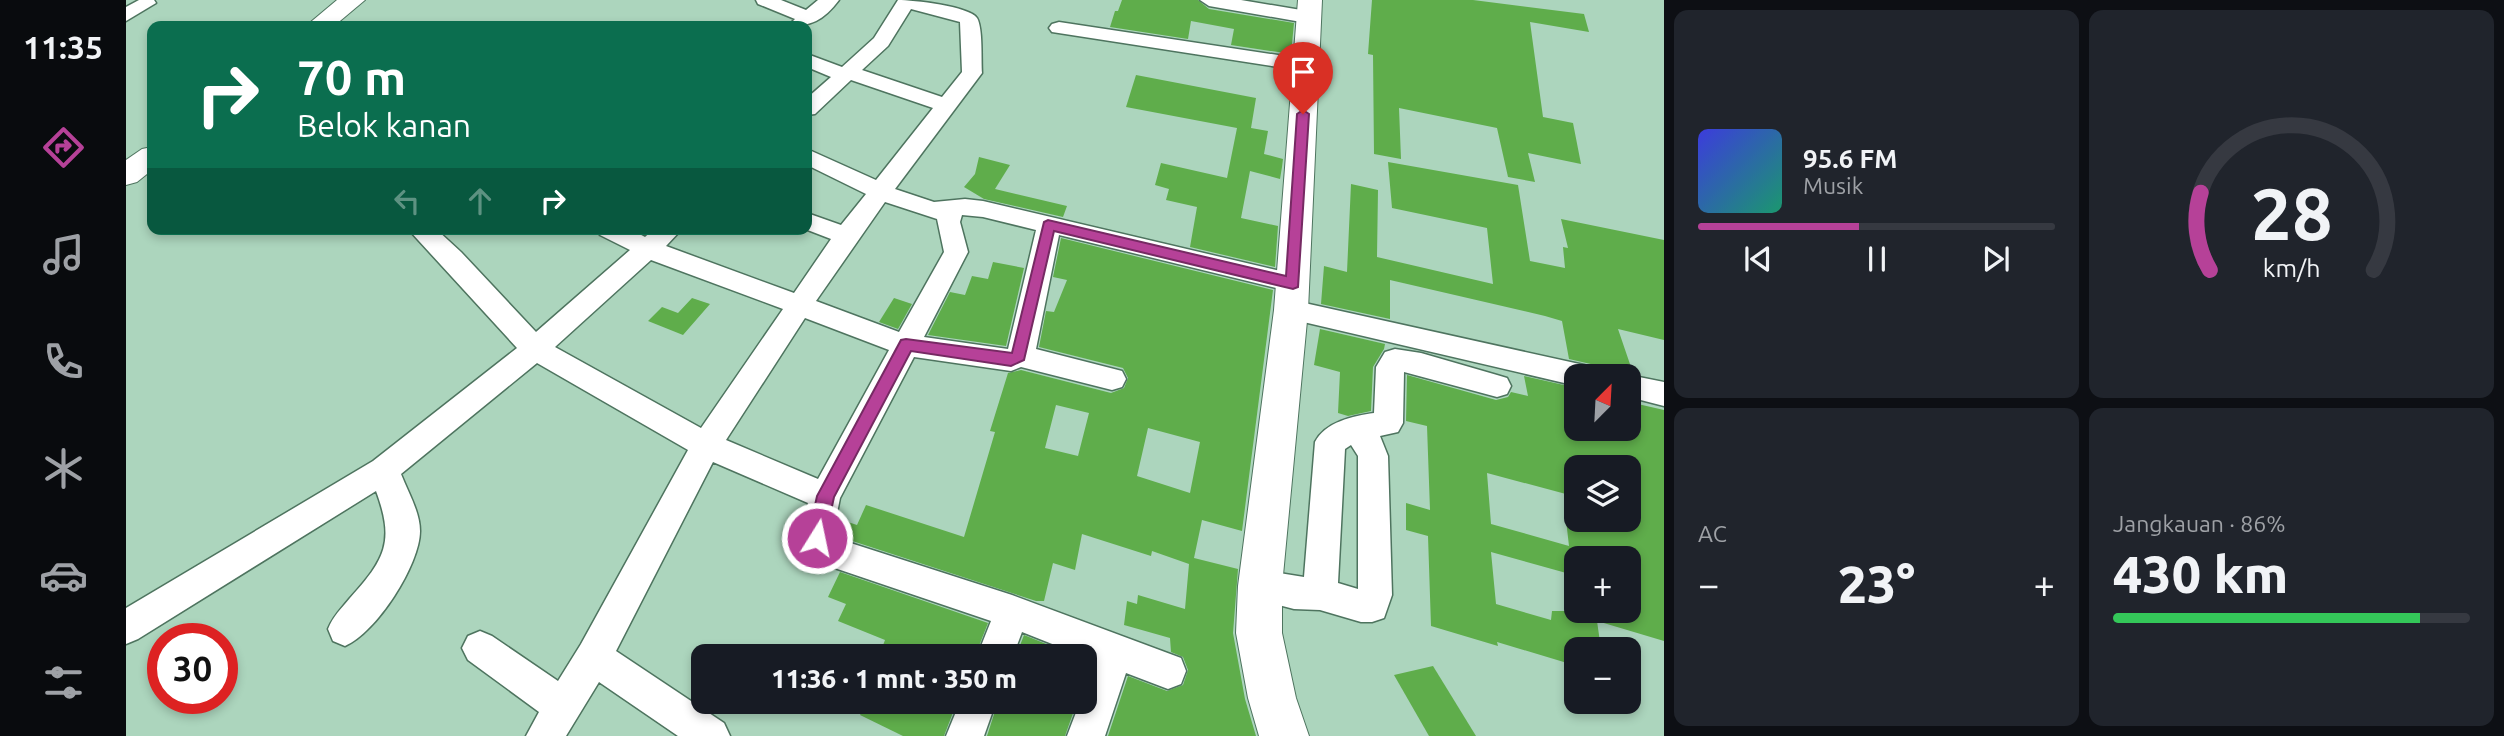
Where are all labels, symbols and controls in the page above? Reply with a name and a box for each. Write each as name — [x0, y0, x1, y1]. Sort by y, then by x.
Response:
text: 11:35 — [23, 29, 103, 65]
pin — [1273, 42, 1333, 114]
icon: right — [182, 49, 273, 140]
text: 70 m — [297, 49, 406, 104]
icon: arrive — [1284, 53, 1322, 91]
text: Belok kanan — [297, 107, 471, 143]
icon: directions — [39, 123, 88, 172]
text: 95.6 FM — [1803, 144, 1897, 173]
text: 28 — [2250, 172, 2333, 254]
text: Musik — [1803, 173, 1863, 198]
icon: left — [388, 182, 426, 220]
icon: ahead — [461, 182, 499, 220]
icon: right — [534, 182, 572, 220]
icon: music — [39, 230, 88, 279]
icon: previous — [1739, 240, 1777, 278]
icon: pause — [1858, 240, 1896, 278]
icon: next — [1977, 240, 2015, 278]
text: km/h — [2263, 254, 2320, 282]
icon: phone — [39, 337, 88, 386]
north arrow — [1564, 364, 1642, 441]
map controls — [1564, 364, 1641, 714]
icon: climate — [39, 444, 88, 493]
button: layers — [1564, 455, 1641, 532]
position arrow — [780, 501, 854, 575]
text: Jangkauan · 86% — [2113, 511, 2285, 536]
text: AC — [1698, 521, 1727, 546]
text: 430 km — [2113, 545, 2288, 603]
button: + — [1564, 546, 1641, 623]
icon: car — [39, 551, 88, 600]
text: 23° — [1838, 555, 1915, 613]
text: − — [1698, 563, 1719, 605]
text: + — [2034, 563, 2055, 605]
speed limit sign: 30 — [147, 623, 238, 714]
button: − — [1564, 637, 1641, 714]
icon: filters — [39, 658, 88, 707]
text: 11:36 · 1 mnt · 350 m — [771, 664, 1017, 693]

